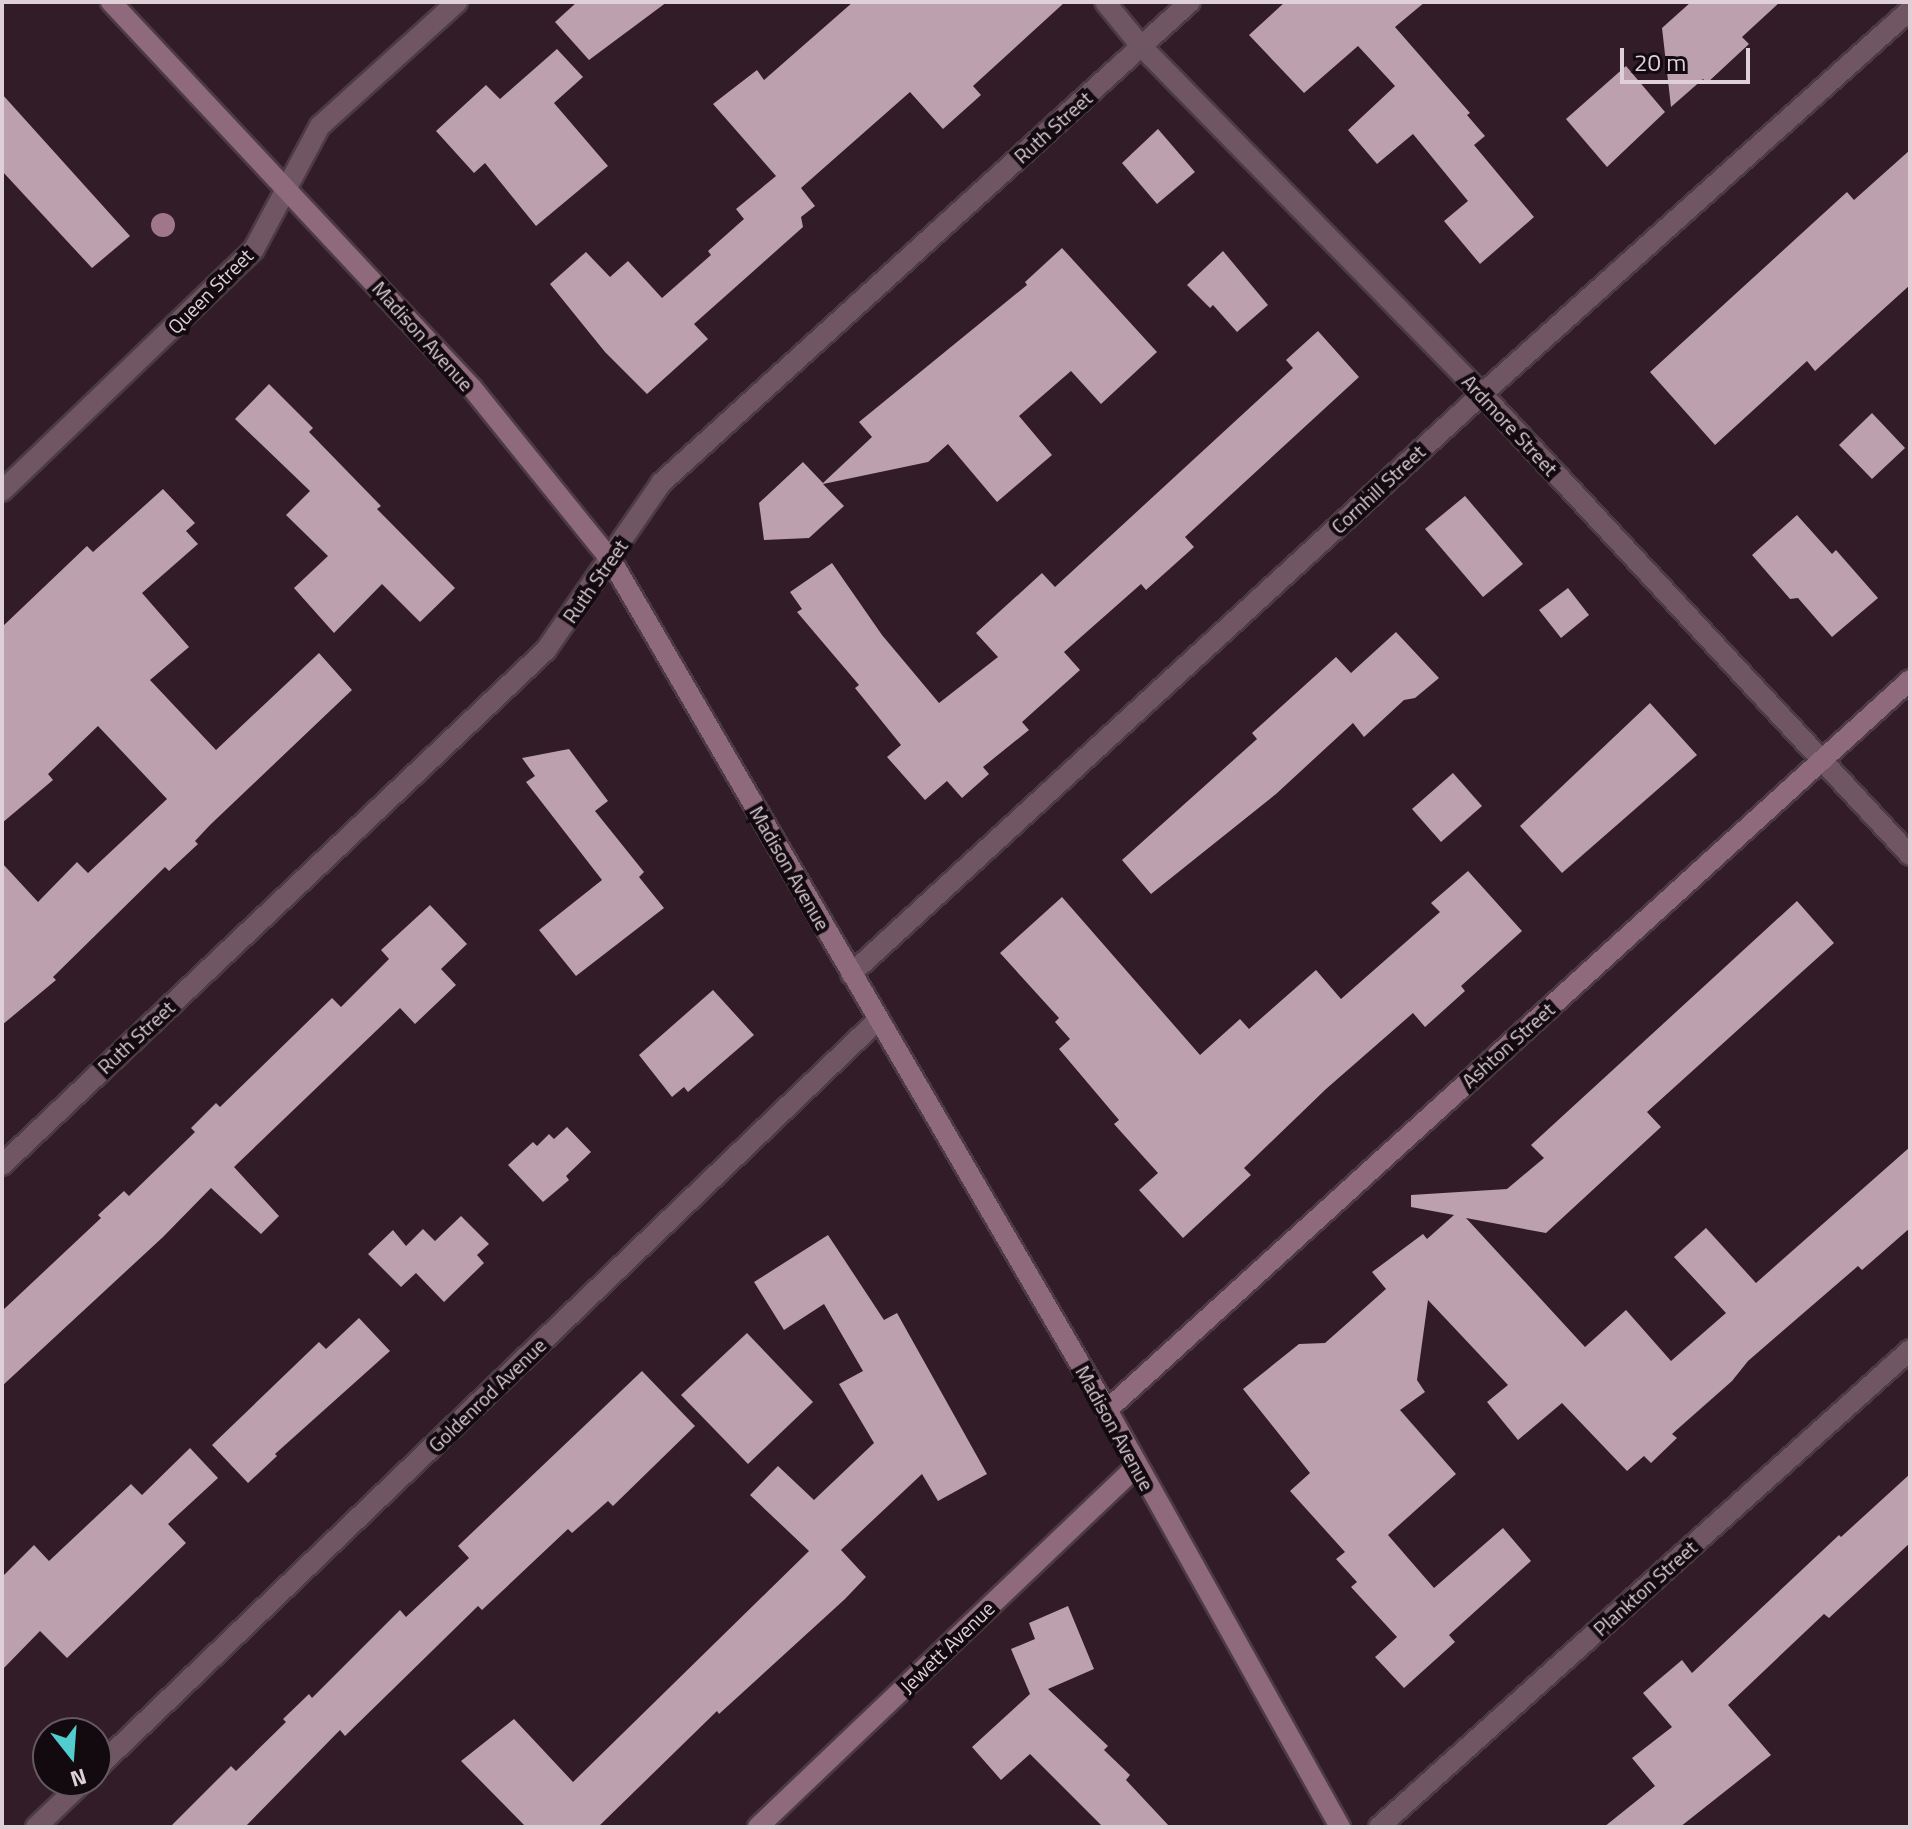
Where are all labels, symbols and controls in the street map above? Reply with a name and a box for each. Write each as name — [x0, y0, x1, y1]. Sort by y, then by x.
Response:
scale bar — [1624, 32, 1754, 82]
text: 20 m — [1634, 44, 1686, 80]
street label: Ruth Street — [1009, 86, 1097, 168]
street label: Queen Street — [162, 243, 258, 339]
street label: Madison Avenue — [367, 276, 479, 396]
street label: Ardmore Street — [1457, 370, 1563, 480]
street label: Cornhill Street — [1326, 440, 1430, 538]
street label: Ruth Street — [557, 535, 633, 627]
street label: Madison Avenue — [745, 802, 835, 934]
street label: Ruth Street — [92, 995, 180, 1079]
street label: Ashton Street — [1457, 997, 1559, 1093]
street label: Goldenrod Avenue — [423, 1333, 551, 1457]
street label: Madison Avenue — [1071, 1361, 1159, 1495]
street label: Plankton Street — [1588, 1535, 1702, 1641]
street label: Jewett Avenue — [895, 1596, 999, 1698]
north arrow — [32, 1717, 112, 1797]
text: N — [66, 1760, 91, 1797]

